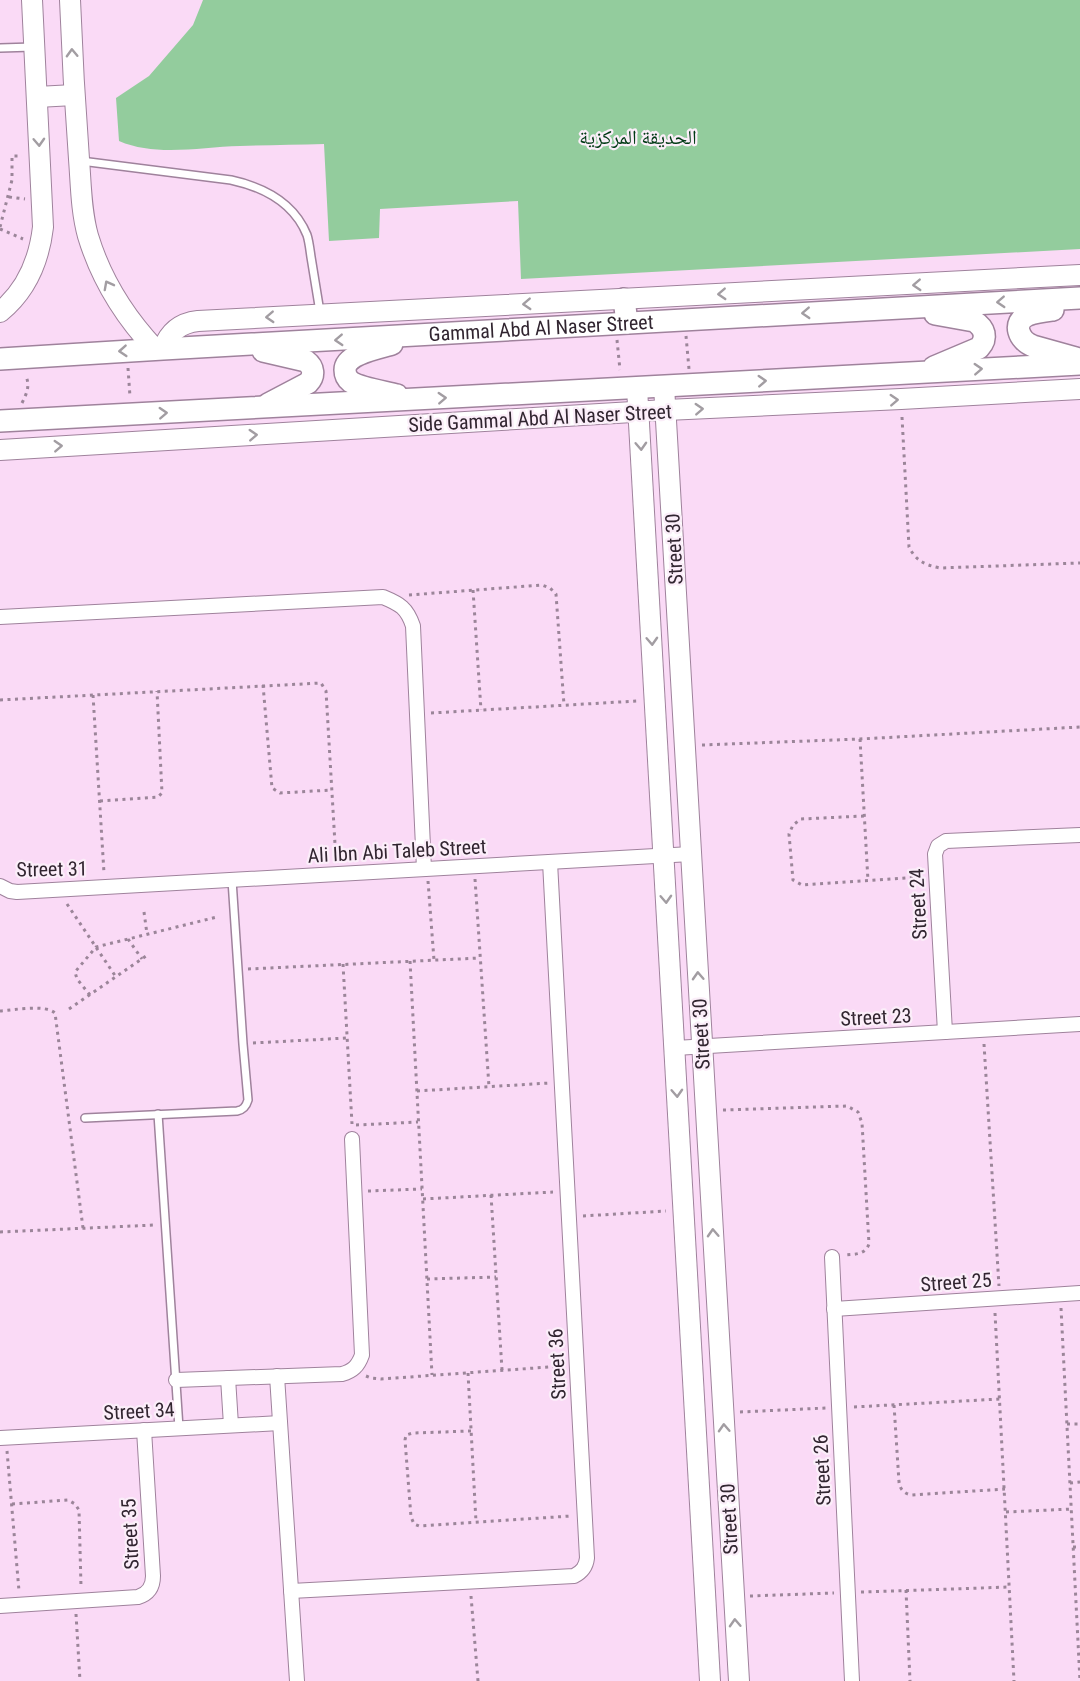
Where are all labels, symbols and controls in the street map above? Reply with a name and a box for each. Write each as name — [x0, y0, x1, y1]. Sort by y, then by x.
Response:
one-way arrow — [66, 48, 79, 57]
park label: الحديقة المركزية — [579, 125, 697, 149]
one-way arrow — [32, 138, 45, 147]
one-way arrow — [912, 278, 921, 291]
one-way arrow — [104, 281, 115, 291]
one-way arrow — [717, 288, 726, 301]
one-way arrow — [996, 296, 1005, 309]
one-way arrow — [523, 298, 532, 311]
one-way arrow — [801, 306, 810, 319]
street label: Gammal Abd Al Naser Street — [428, 310, 654, 346]
one-way arrow — [265, 311, 274, 324]
one-way arrow — [334, 333, 343, 346]
one-way arrow — [118, 344, 127, 357]
one-way arrow — [974, 363, 983, 376]
one-way arrow — [758, 375, 767, 388]
one-way arrow — [437, 392, 446, 405]
one-way arrow — [890, 393, 899, 406]
street label: Side Gammal Abd Al Naser Street — [408, 399, 672, 437]
one-way arrow — [695, 402, 704, 415]
one-way arrow — [159, 406, 168, 419]
one-way arrow — [249, 428, 258, 441]
one-way arrow — [54, 440, 63, 453]
one-way arrow — [634, 442, 647, 451]
street label: Street 30 — [660, 513, 688, 585]
one-way arrow — [645, 637, 658, 646]
street label: Ali Ibn Abi Taleb Street — [307, 834, 487, 868]
street label: Street 31 — [16, 856, 88, 882]
street label: Street 24 — [904, 868, 932, 940]
one-way arrow — [660, 894, 673, 903]
one-way arrow — [692, 971, 705, 980]
street label: Street 30 — [687, 998, 715, 1070]
street label: Street 23 — [840, 1003, 912, 1031]
one-way arrow — [670, 1089, 683, 1098]
one-way arrow — [706, 1229, 719, 1238]
street label: Street 25 — [920, 1268, 992, 1296]
street label: Street 36 — [543, 1328, 571, 1400]
street label: Street 34 — [103, 1397, 175, 1425]
one-way arrow — [718, 1423, 731, 1432]
street label: Street 26 — [808, 1434, 836, 1506]
street label: Street 30 — [715, 1483, 743, 1555]
street label: Street 35 — [116, 1498, 144, 1570]
one-way arrow — [729, 1618, 742, 1627]

